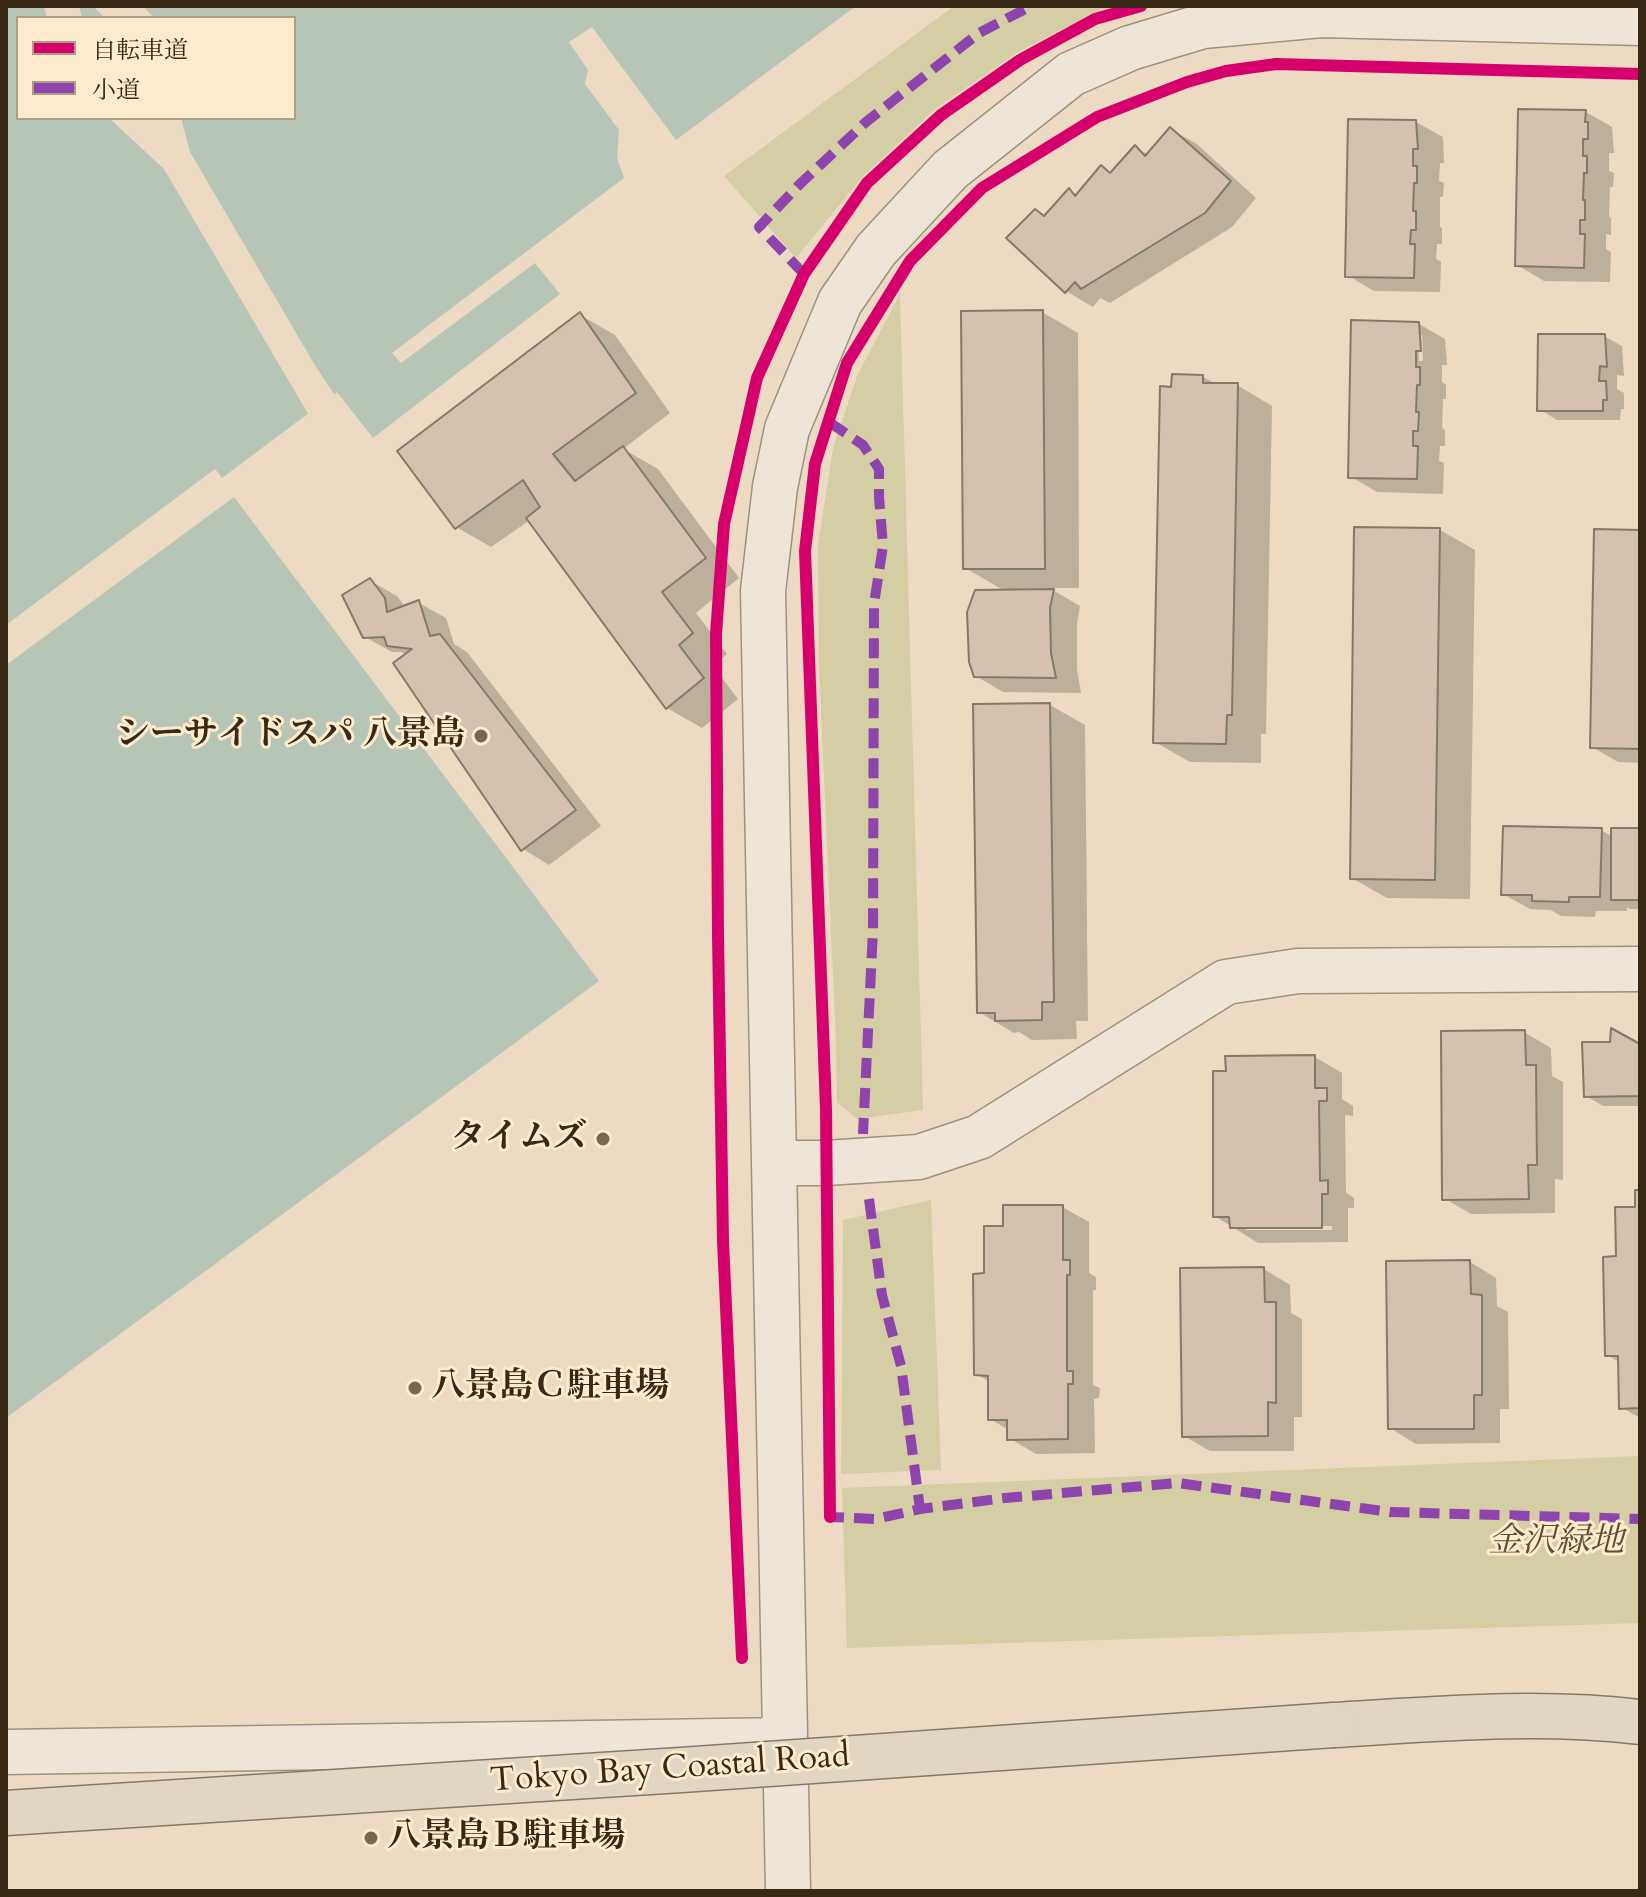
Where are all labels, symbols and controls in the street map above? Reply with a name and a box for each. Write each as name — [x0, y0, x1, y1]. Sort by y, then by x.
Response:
legend — [16, 16, 296, 120]
text: 自転車道 — [92, 34, 188, 67]
text: 小道 — [92, 74, 140, 107]
place label: シーサイドスパ 八景島 — [116, 716, 465, 756]
marker: シーサイドスパ 八景島 — [472, 727, 490, 745]
place label: タイムズ — [451, 1119, 587, 1159]
marker: タイムズ — [594, 1130, 612, 1148]
place label: 八景島Ｃ駐車場 — [431, 1368, 669, 1408]
marker: 八景島Ｃ駐車場 — [406, 1379, 424, 1397]
park label: 金沢緑地 — [1488, 1523, 1624, 1563]
street label: Tokyo Bay Coastal Road — [489, 1737, 851, 1803]
place label: 八景島Ｂ駐車場 — [387, 1818, 625, 1858]
marker: 八景島Ｂ駐車場 — [362, 1829, 380, 1847]

